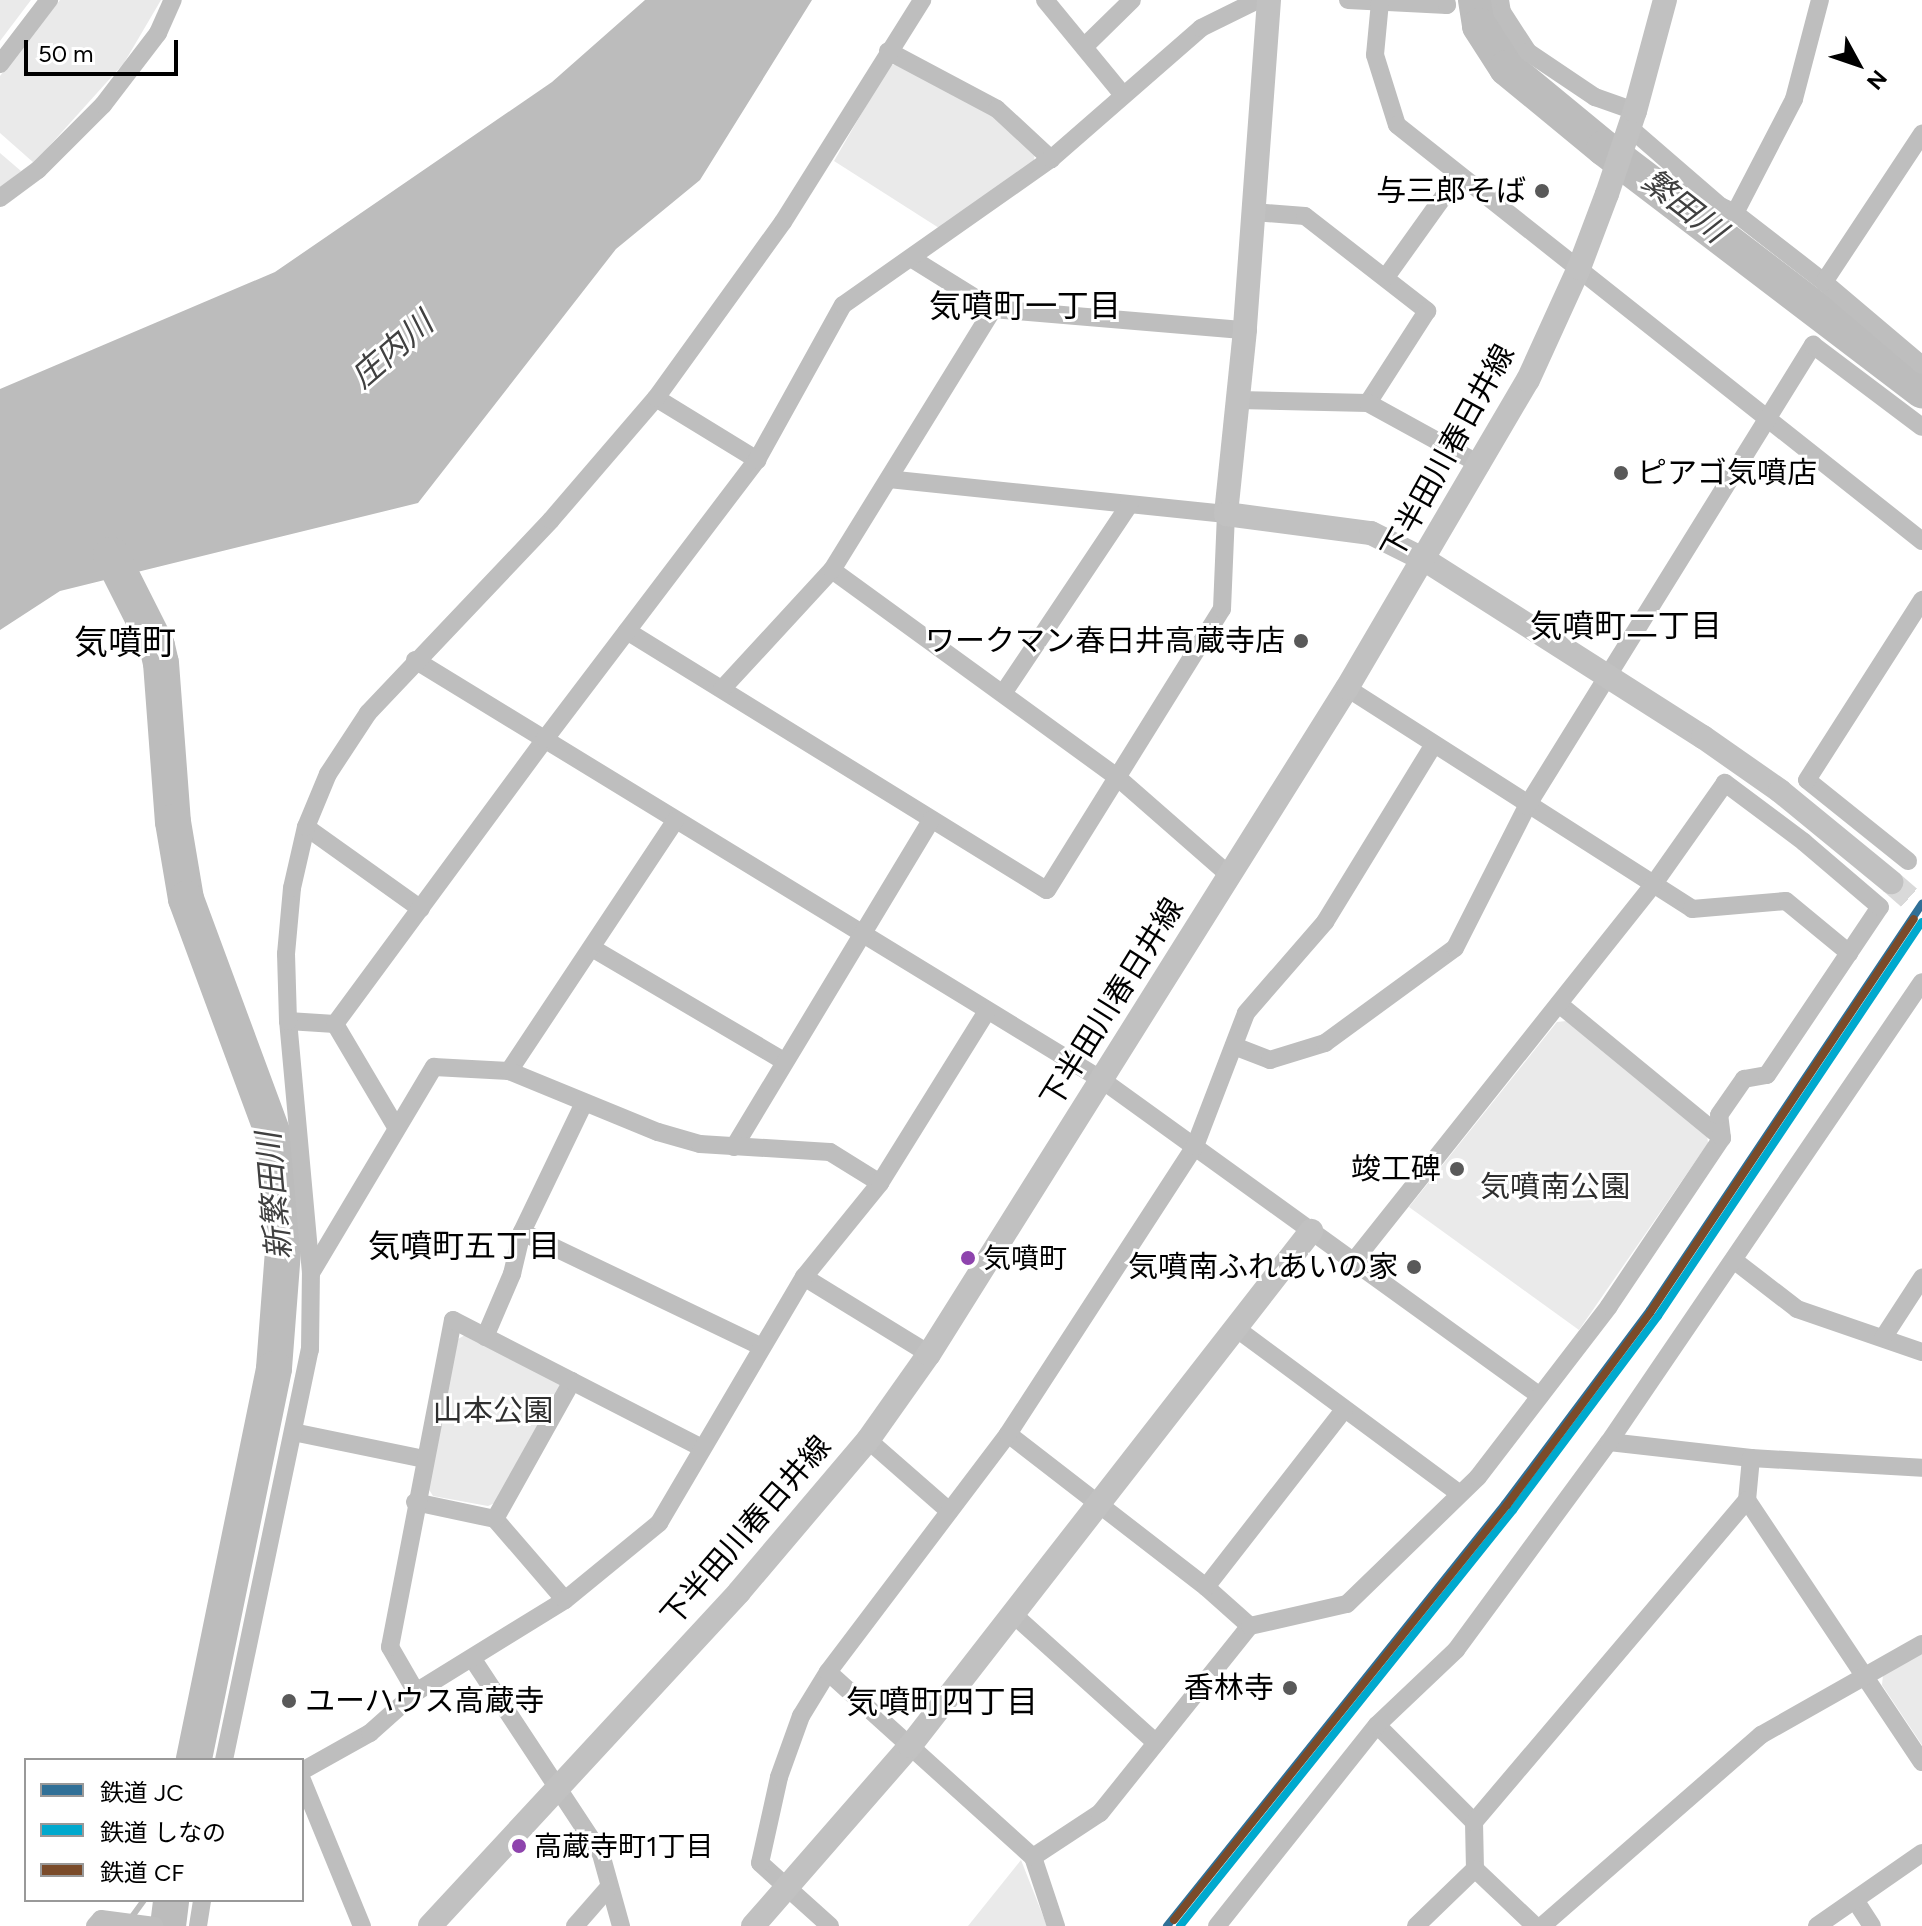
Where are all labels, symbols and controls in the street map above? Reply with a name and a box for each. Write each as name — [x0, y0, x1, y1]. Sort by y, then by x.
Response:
scale bar — [28, 24, 182, 74]
north arrow — [1818, 24, 1898, 104]
text: 50 m — [38, 39, 94, 68]
text: N — [1861, 65, 1893, 95]
water label: 繁田川 — [1634, 161, 1734, 251]
place label: 与三郎そば — [1376, 173, 1526, 209]
marker: 与三郎そば — [1533, 182, 1551, 200]
district label: 気噴町一丁目 — [929, 287, 1121, 325]
water label: 庄内川 — [343, 304, 441, 396]
street label: 下半田川春日井線 — [1374, 338, 1522, 566]
place label: ピアゴ気噴店 — [1637, 455, 1817, 491]
marker: ピアゴ気噴店 — [1612, 464, 1630, 482]
district label: 気噴町二丁目 — [1530, 607, 1722, 645]
district label: 気噴町 — [74, 623, 176, 663]
place label: ワークマン春日井高蔵寺店 — [925, 623, 1285, 659]
marker: ワークマン春日井高蔵寺店 — [1292, 632, 1310, 650]
street label: 下半田川春日井線 — [1033, 892, 1191, 1114]
water label: 新繁田川 — [249, 1131, 299, 1261]
place label: 竣工碑 — [1351, 1151, 1441, 1187]
marker: 竣工碑 — [1448, 1160, 1466, 1178]
park label: 気噴南公園 — [1480, 1169, 1630, 1205]
district label: 気噴町五丁目 — [368, 1227, 560, 1265]
place label: 気噴町 — [983, 1241, 1067, 1275]
place label: 気噴南ふれあいの家 — [1128, 1249, 1398, 1285]
marker: 気噴町 — [960, 1250, 976, 1266]
marker: 気噴南ふれあいの家 — [1405, 1258, 1423, 1276]
park label: 山本公園 — [433, 1393, 553, 1429]
street label: 下半田川春日井線 — [654, 1429, 838, 1633]
place label: 香林寺 — [1184, 1670, 1274, 1706]
marker: 香林寺 — [1281, 1679, 1299, 1697]
place label: ユーハウス高蔵寺 — [305, 1683, 545, 1719]
district label: 気噴町四丁目 — [846, 1683, 1038, 1721]
marker: ユーハウス高蔵寺 — [280, 1692, 298, 1710]
legend — [24, 1758, 304, 1902]
text: 鉄道 JC — [100, 1778, 184, 1807]
text: 鉄道 しなの — [100, 1818, 226, 1847]
place label: 高蔵寺町1丁目 — [534, 1829, 714, 1863]
marker: 高蔵寺町1丁目 — [511, 1838, 527, 1854]
text: 鉄道 CF — [100, 1858, 184, 1887]

